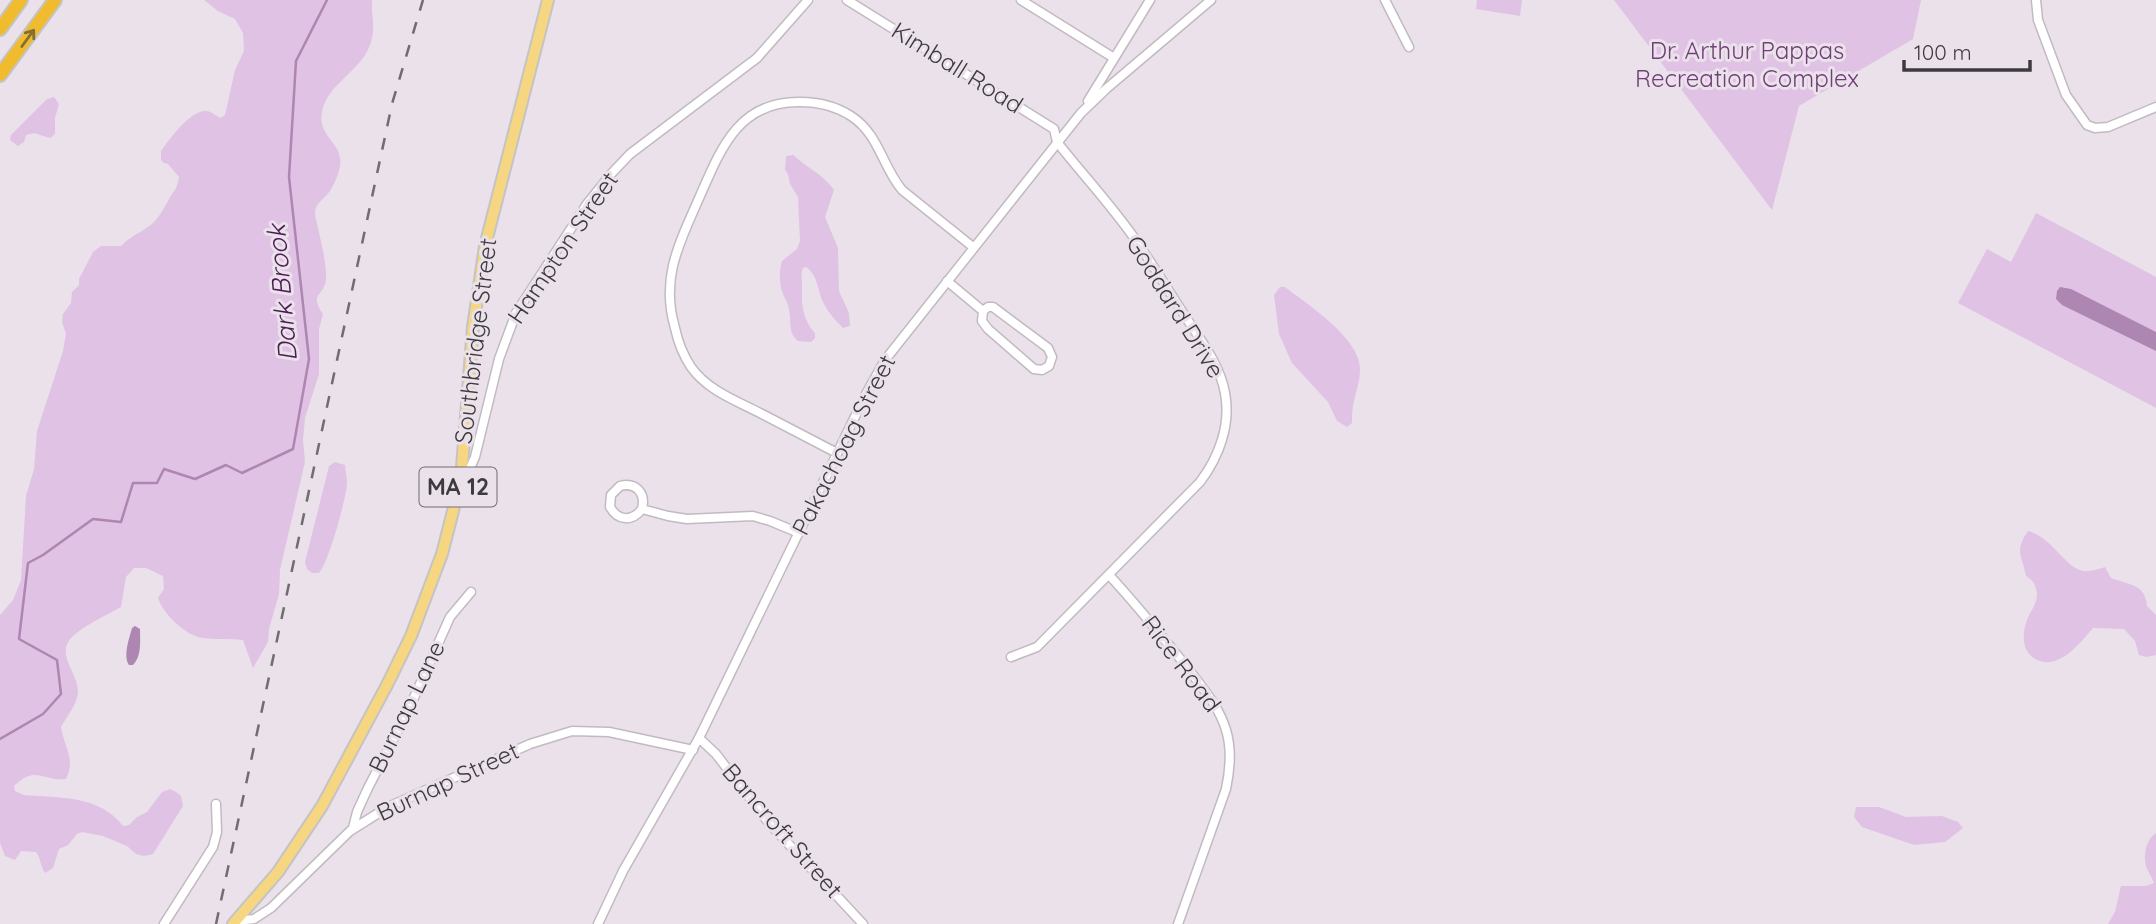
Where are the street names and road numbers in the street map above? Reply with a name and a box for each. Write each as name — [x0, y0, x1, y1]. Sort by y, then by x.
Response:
street label: Kimball Road — [886, 15, 1029, 119]
street label: Hampton Street — [500, 166, 624, 329]
street label: Goddard Drive — [1120, 230, 1232, 383]
street label: Southbridge Street — [448, 236, 503, 445]
street label: Pakachoag Street — [785, 349, 901, 540]
road number: MA 12 — [420, 467, 496, 506]
street label: Rice Road — [1136, 609, 1228, 718]
street label: Burnap Lane — [361, 636, 451, 777]
street label: Burnap Street — [372, 735, 524, 827]
street label: Bancroft Street — [716, 757, 849, 904]

